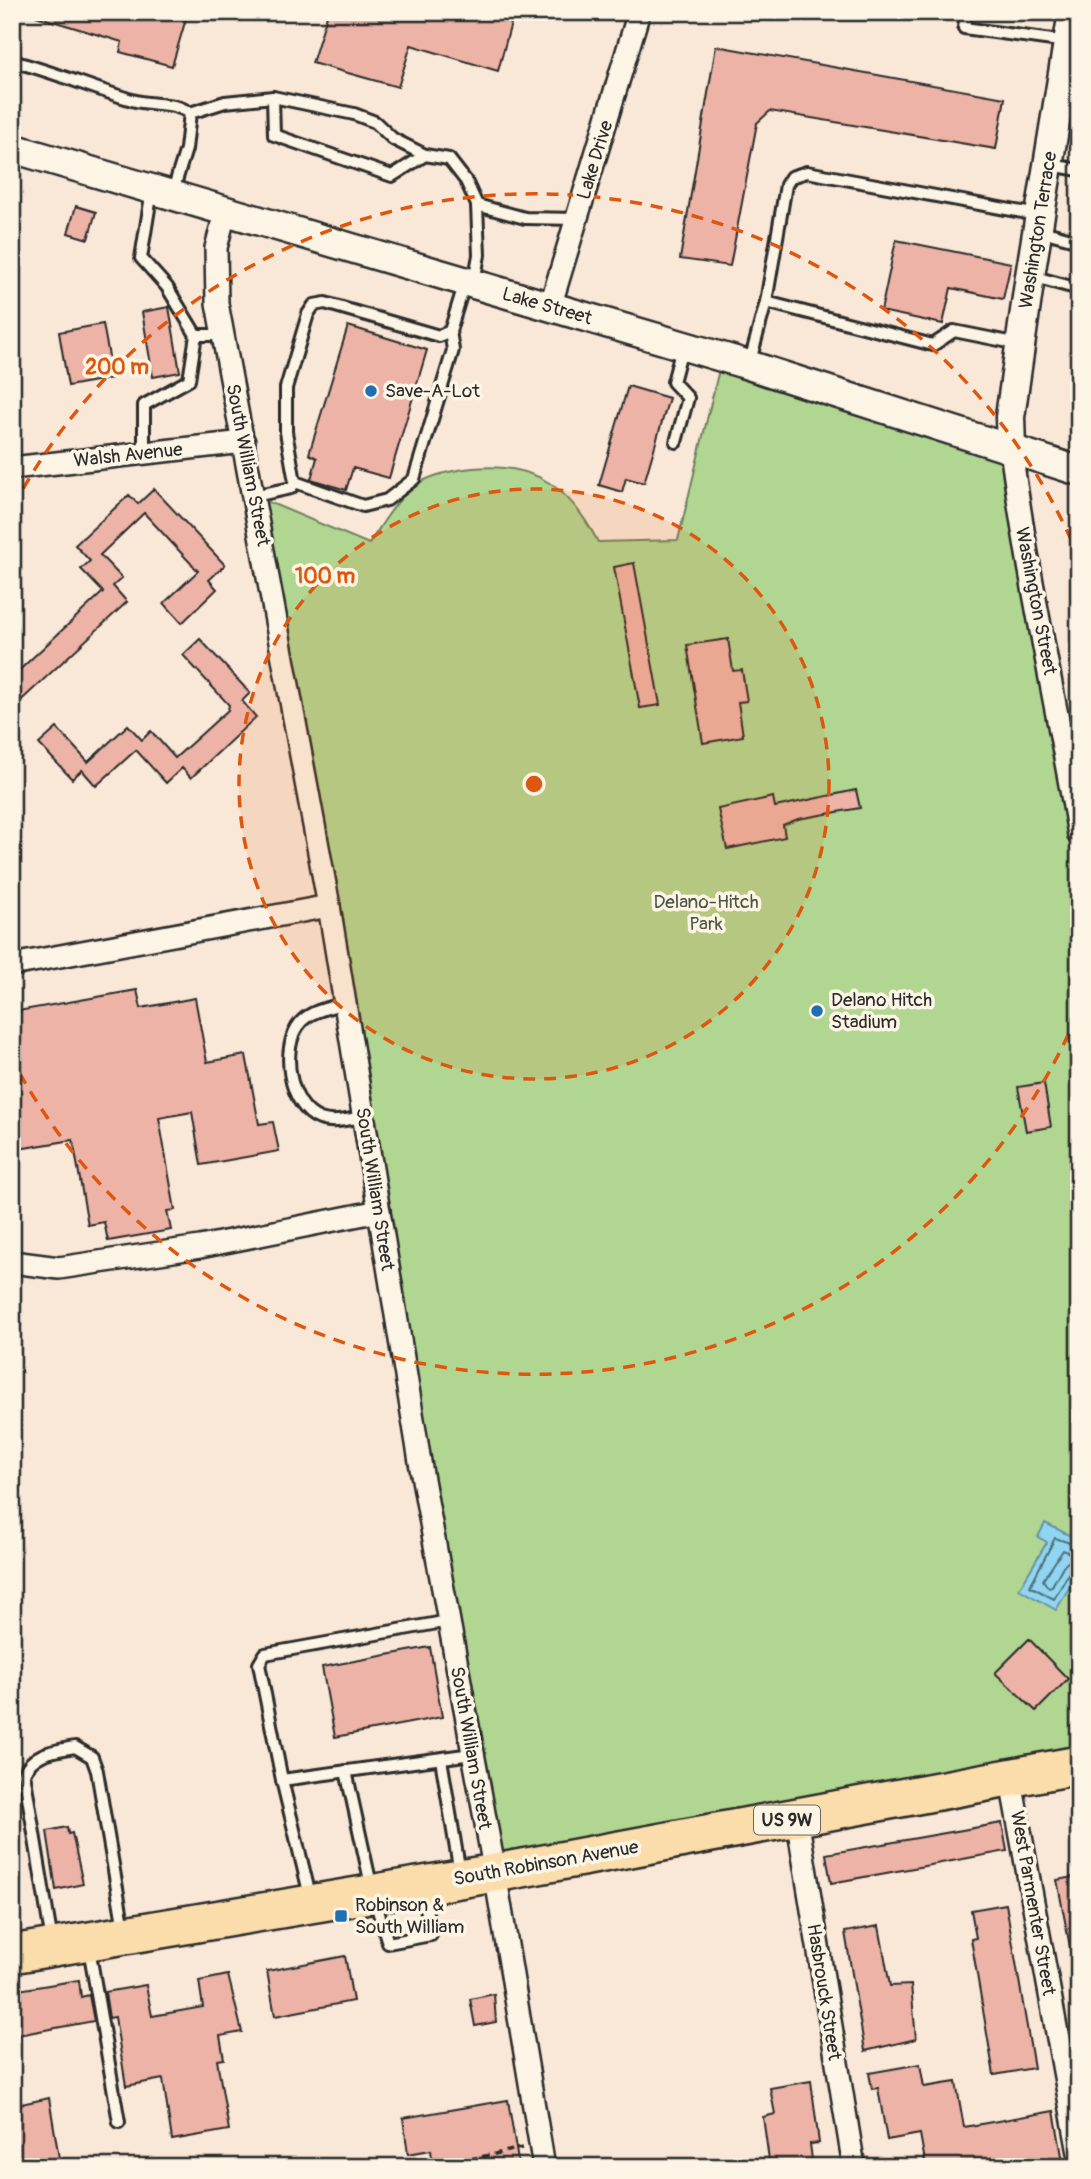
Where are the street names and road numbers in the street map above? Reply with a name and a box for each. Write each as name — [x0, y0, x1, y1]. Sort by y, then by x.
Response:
street label: Lake Drive — [572, 117, 619, 202]
street label: Washington Terrace — [1014, 149, 1062, 310]
street label: Lake Street — [499, 282, 595, 330]
street label: South William Street — [220, 382, 276, 549]
street label: Walsh Avenue — [72, 437, 184, 473]
street label: Washington Street — [1010, 525, 1062, 677]
street label: South William Street — [350, 1106, 400, 1273]
street label: South William Street — [445, 1665, 497, 1832]
road number: US 9W — [754, 1806, 820, 1834]
street label: West Parmenter Street — [1005, 1809, 1061, 1998]
street label: South Robinson Avenue — [452, 1835, 641, 1891]
street label: Hasbrouck Street — [801, 1922, 847, 2062]

